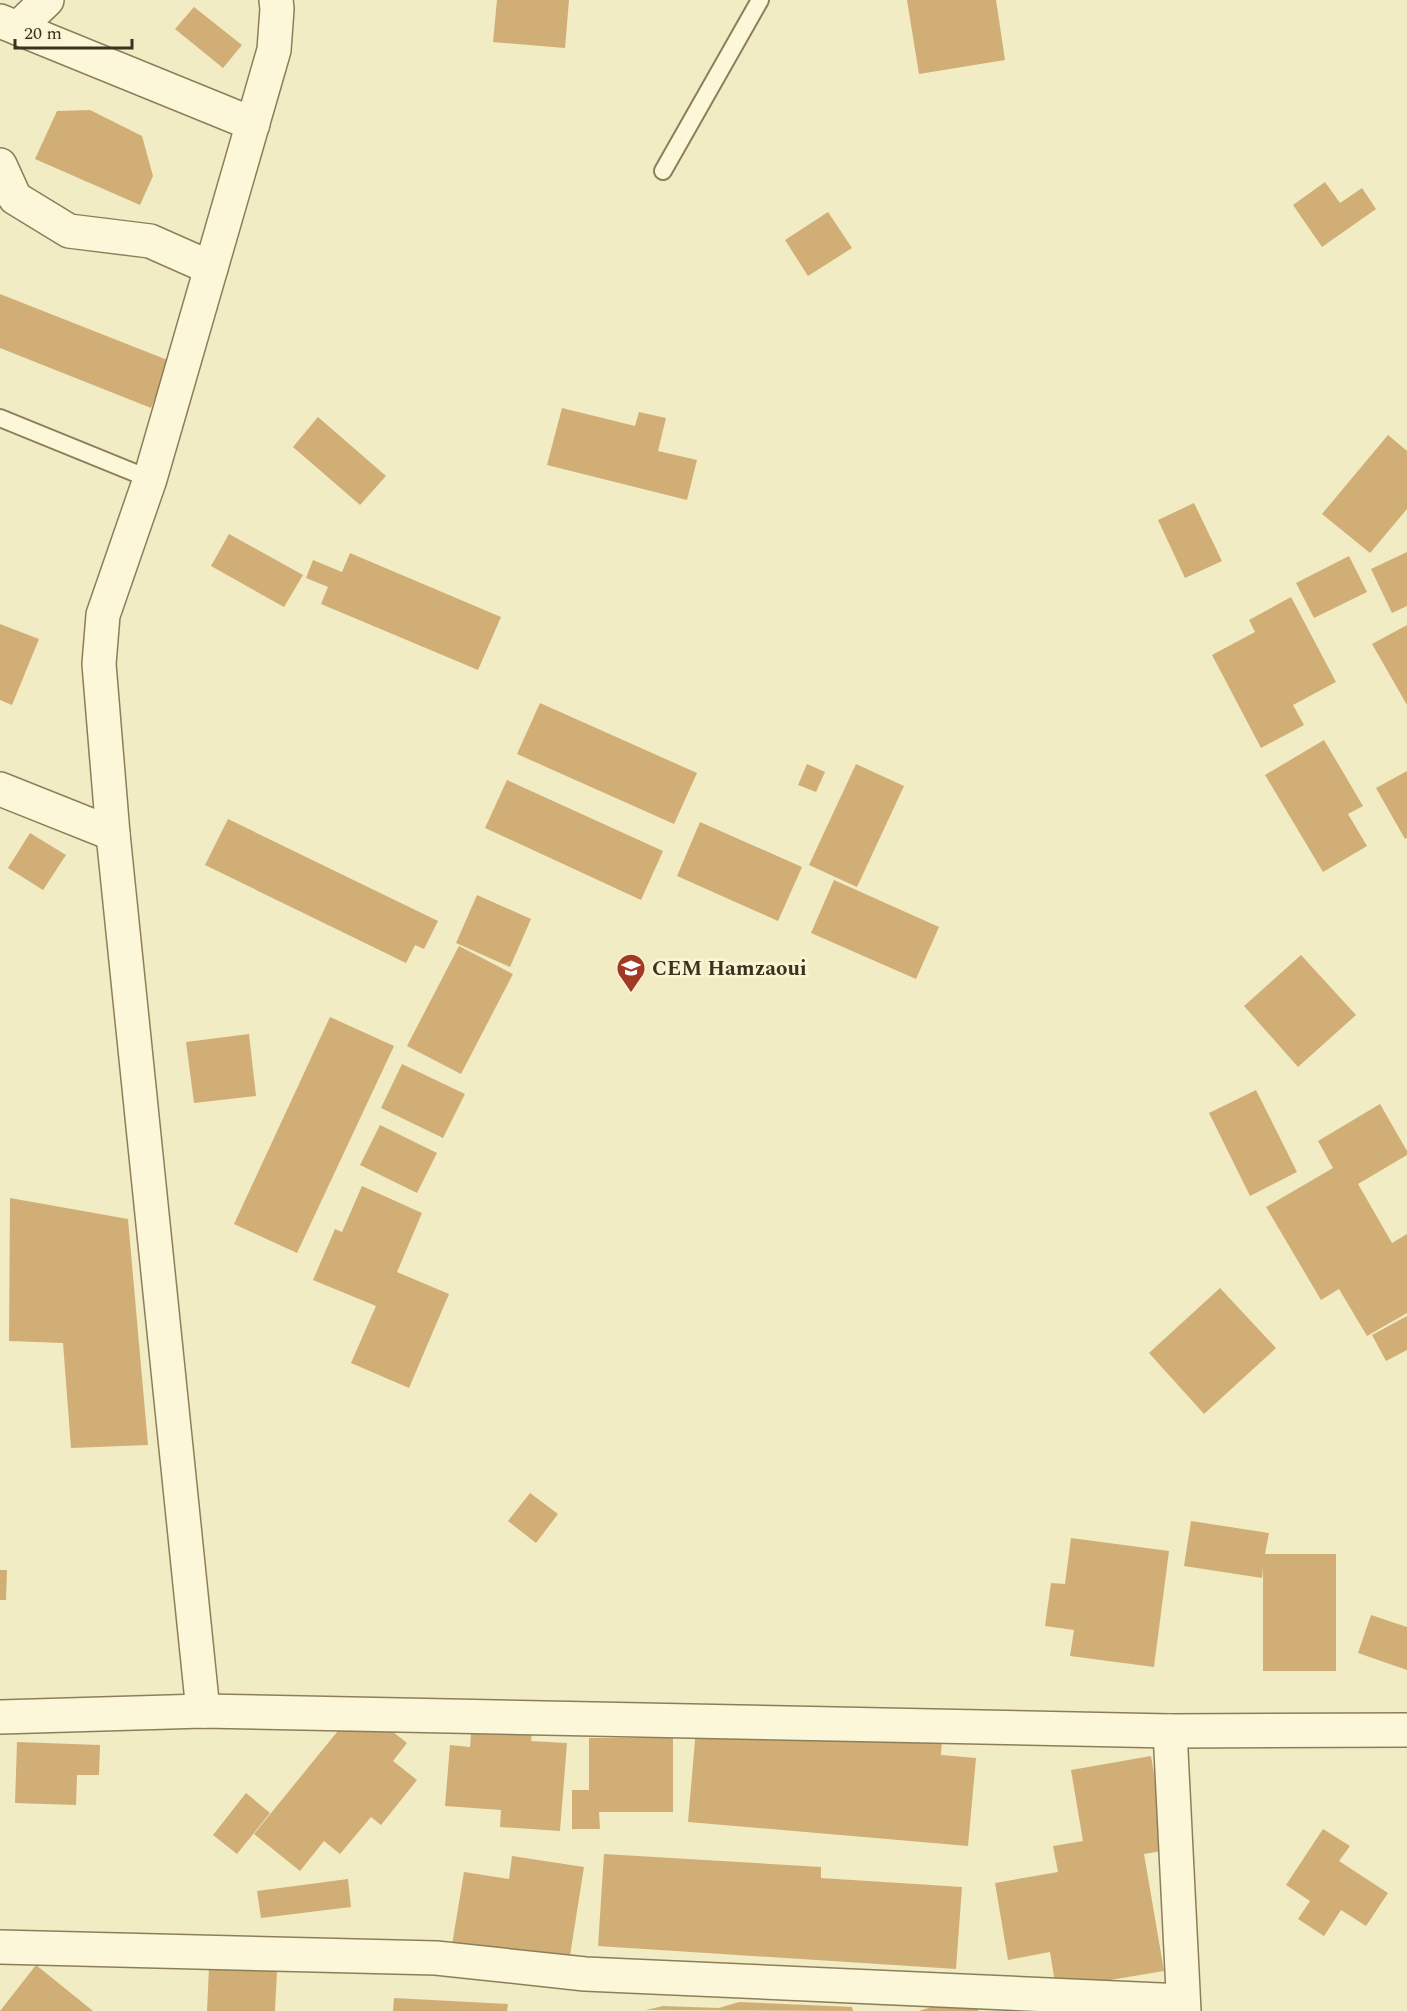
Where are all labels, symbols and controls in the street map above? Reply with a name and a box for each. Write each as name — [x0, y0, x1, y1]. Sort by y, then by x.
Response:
scale bar — [15, 12, 132, 50]
text: 20 m — [24, 20, 62, 47]
school or university icon: CEM Hamzaoui — [615, 952, 647, 994]
place label: CEM Hamzaoui — [652, 953, 807, 985]

